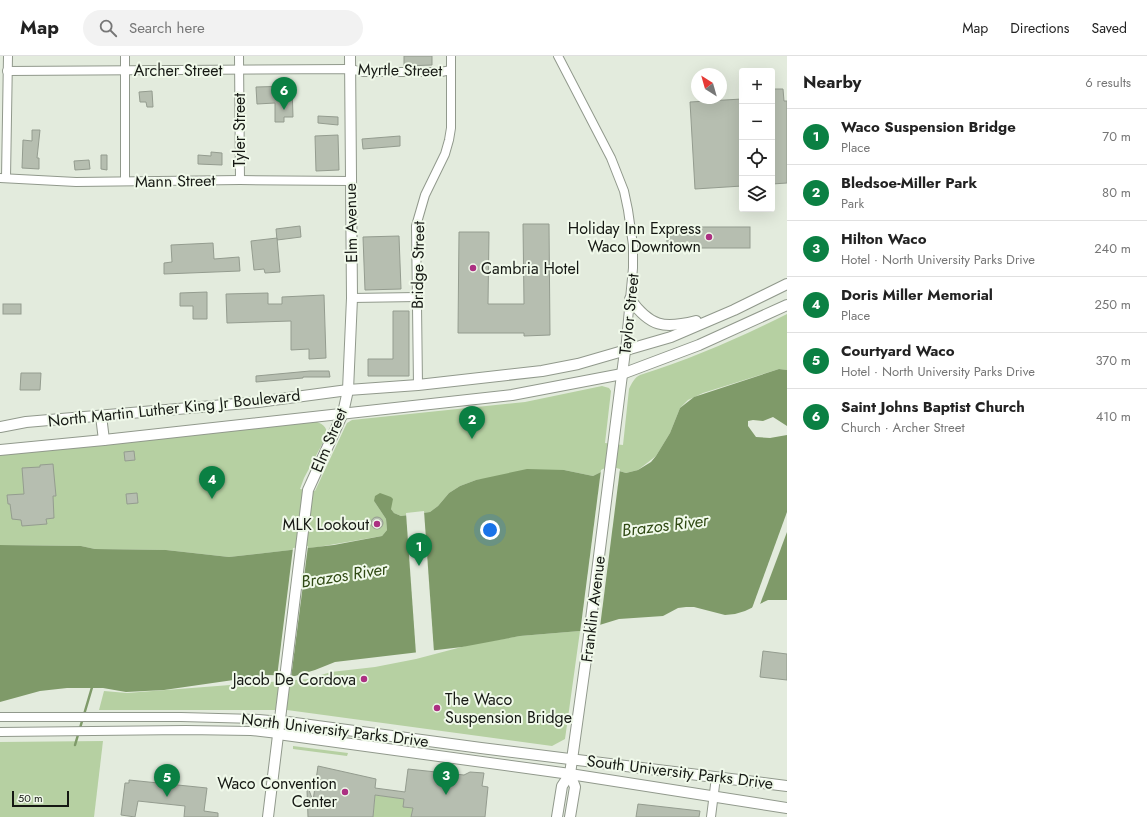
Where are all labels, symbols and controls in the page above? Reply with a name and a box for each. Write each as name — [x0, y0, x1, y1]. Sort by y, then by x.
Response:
search box — [83, 10, 363, 46]
text: Map — [20, 14, 59, 41]
icon: search — [97, 17, 119, 39]
text: Search here — [129, 17, 205, 39]
text: Map — [962, 18, 988, 38]
text: Directions — [1010, 18, 1070, 38]
text: Saved — [1092, 18, 1127, 38]
street label: Myrtle Street — [358, 58, 442, 82]
street label: Archer Street — [134, 59, 222, 82]
north arrow — [691, 68, 727, 104]
map controls — [739, 68, 775, 212]
button: + — [739, 68, 775, 104]
text: Nearby — [803, 70, 861, 94]
text: 6 results — [1085, 73, 1131, 92]
pin: 6 — [271, 77, 297, 110]
street label: Tyler Street — [228, 93, 251, 167]
button: − — [739, 104, 775, 140]
text: Waco Suspension Bridge — [841, 116, 1016, 138]
text: 1 — [813, 127, 819, 146]
text: 70 m — [1102, 127, 1131, 146]
text: Place — [841, 138, 870, 157]
button: locate — [739, 140, 775, 176]
street label: Mann Street — [135, 169, 216, 193]
text: Bledsoe-Miller Park — [841, 172, 977, 194]
button: layers — [739, 176, 775, 212]
street label: Elm Avenue — [339, 183, 363, 263]
text: 2 — [812, 183, 820, 202]
text: 80 m — [1102, 183, 1131, 202]
text: Park — [841, 194, 864, 213]
place label: Holiday Inn Express Waco Downtown — [568, 217, 701, 258]
street label: Bridge Street — [406, 221, 430, 309]
text: Hilton Waco — [841, 228, 927, 250]
marker: Holiday Inn Express Waco Downtown — [704, 232, 714, 242]
text: 3 — [812, 239, 820, 258]
text: 240 m — [1094, 239, 1131, 258]
text: Hotel · North University Parks Drive — [841, 250, 1035, 269]
place label: Cambria Hotel — [481, 257, 579, 280]
marker: Cambria Hotel — [468, 263, 478, 273]
street label: Taylor Street — [613, 272, 645, 356]
text: Doris Miller Memorial — [841, 284, 993, 306]
text: 4 — [811, 295, 821, 314]
text: 250 m — [1094, 295, 1131, 314]
text: Place — [841, 306, 870, 325]
text: Courtyard Waco — [841, 340, 955, 362]
text: 5 — [812, 351, 820, 370]
text: 370 m — [1095, 351, 1131, 370]
text: Hotel · North University Parks Drive — [841, 362, 1035, 381]
street label: North Martin Luther King Jr Boulevard — [47, 383, 301, 433]
text: Saint Johns Baptist Church — [841, 396, 1025, 418]
street label: Elm Street — [305, 404, 353, 476]
pin: 2 — [459, 406, 485, 439]
text: 6 — [812, 407, 820, 426]
text: 410 m — [1096, 407, 1131, 426]
text: Church · Archer Street — [841, 418, 965, 437]
pin: 4 — [199, 466, 225, 499]
water label: Brazos River — [620, 508, 711, 542]
place label: MLK Lookout — [283, 513, 369, 536]
marker: MLK Lookout — [372, 519, 382, 529]
your location — [480, 520, 500, 540]
pin: 1 — [406, 533, 432, 566]
street label: Franklin Avenue — [575, 554, 611, 664]
water label: Brazos River — [299, 556, 390, 594]
place label: Jacob De Cordova — [231, 668, 356, 691]
marker: Jacob De Cordova — [359, 674, 369, 684]
place label: The Waco Suspension Bridge — [445, 688, 572, 729]
marker: The Waco Suspension Bridge — [432, 703, 442, 713]
street label: North University Parks Drive — [240, 707, 430, 753]
street label: South University Parks Drive — [585, 749, 775, 795]
pin: 3 — [433, 762, 459, 795]
pin: 5 — [154, 764, 180, 797]
place label: Waco Convention Center — [217, 772, 338, 813]
marker: Waco Convention Center — [340, 787, 350, 797]
scale bar — [12, 789, 69, 808]
text: 50 m — [18, 790, 43, 806]

